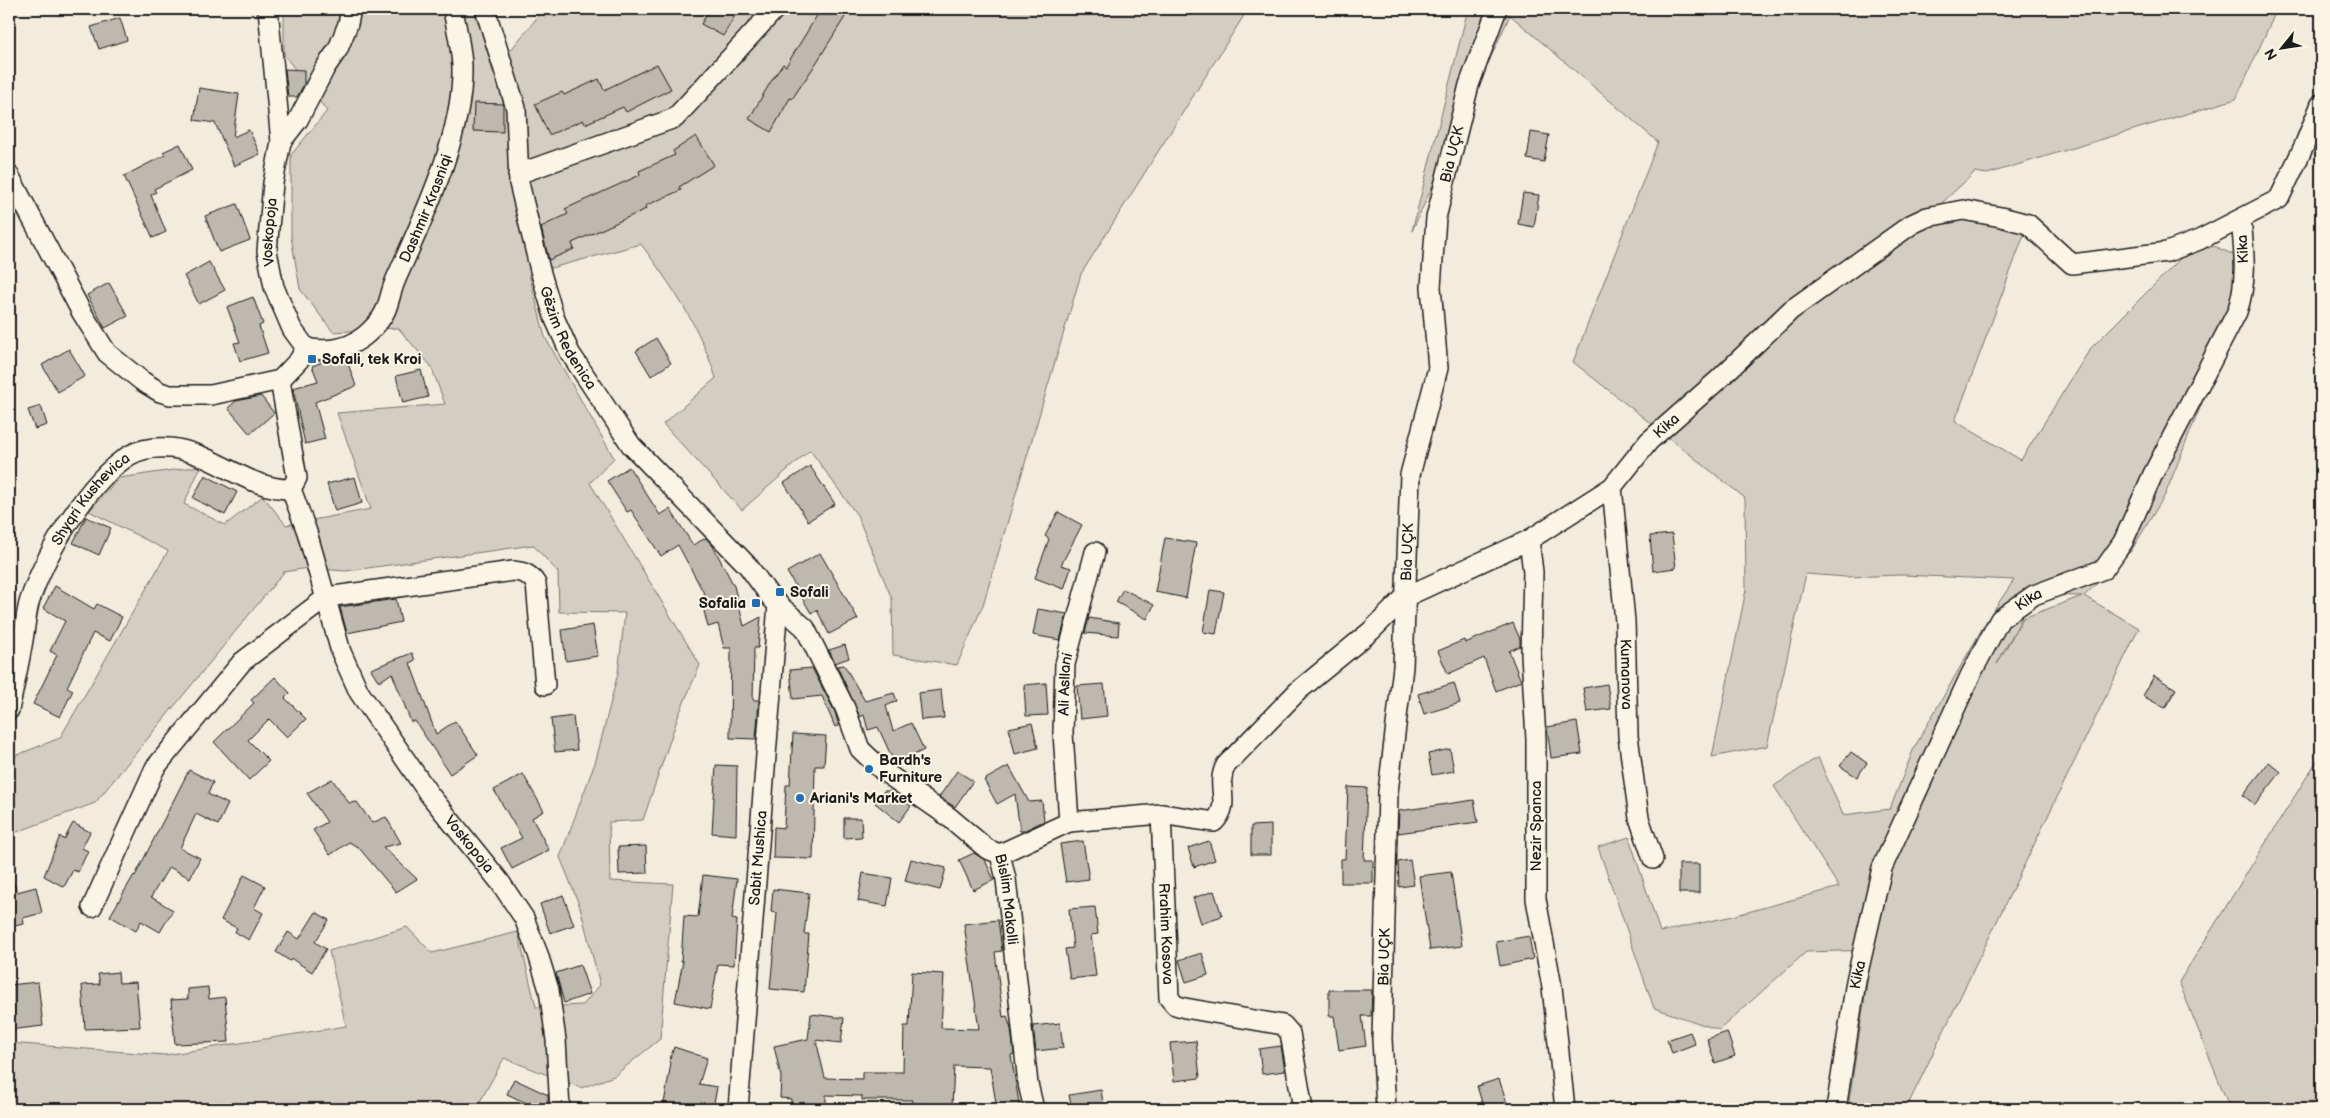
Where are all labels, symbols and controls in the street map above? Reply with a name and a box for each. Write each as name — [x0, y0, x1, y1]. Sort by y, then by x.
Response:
north arrow — [2258, 22, 2308, 72]
text: N — [2261, 45, 2281, 63]
street label: Bia UÇK — [1436, 124, 1468, 185]
street label: Dashmir Krasniqi — [395, 152, 456, 265]
street label: Voskopoja — [257, 197, 281, 268]
street label: Kika — [2233, 234, 2253, 264]
street label: Gëzim Redenica — [536, 284, 601, 393]
place label: Sofali, tek Kroi — [322, 350, 421, 369]
marker: Sofali, tek Kroi — [306, 353, 318, 365]
street label: Kika — [1649, 409, 1683, 442]
street label: Shyqri Kushevica — [47, 448, 133, 549]
street label: Bia UÇK — [1397, 523, 1418, 581]
place label: Sofali — [790, 583, 829, 602]
street label: Kika — [2011, 583, 2044, 615]
marker: Sofali — [774, 586, 786, 598]
place label: Sofalia — [699, 594, 746, 613]
marker: Sofalia — [750, 597, 762, 609]
street label: Kumanova — [1616, 639, 1637, 710]
street label: Ali Asllani — [1054, 651, 1077, 716]
place label: Bardh's Furniture — [879, 751, 943, 787]
marker: Bardh's Furniture — [863, 763, 875, 775]
street label: Nezir Spanca — [1527, 780, 1546, 872]
place label: Ariani's Market — [809, 789, 912, 808]
marker: Ariani's Market — [794, 792, 806, 804]
street label: Sabit Mushica — [745, 810, 771, 906]
street label: Voskopoja — [440, 811, 498, 877]
street label: Bislim Makolli — [991, 852, 1022, 946]
street label: Rrahim Kosova — [1155, 882, 1178, 985]
street label: Bia UÇK — [1374, 928, 1394, 986]
street label: Kika — [1845, 959, 1870, 990]

